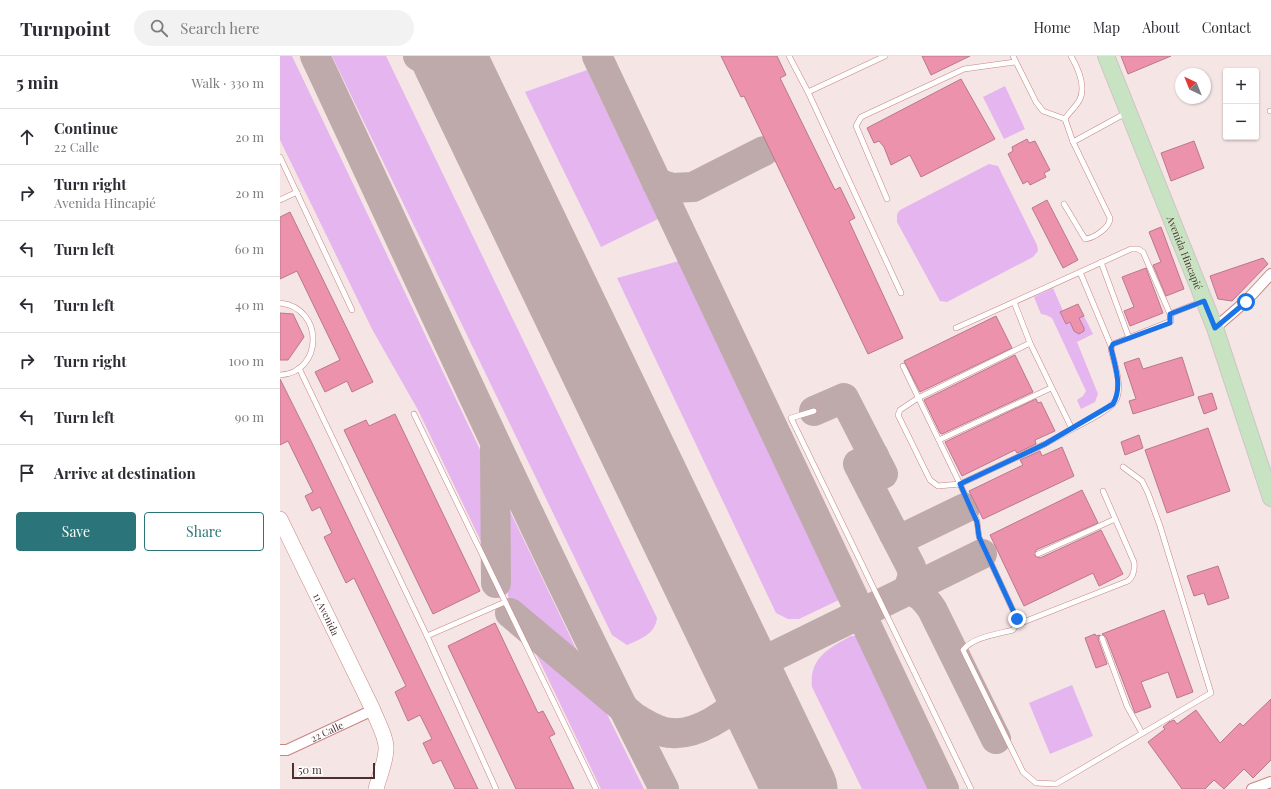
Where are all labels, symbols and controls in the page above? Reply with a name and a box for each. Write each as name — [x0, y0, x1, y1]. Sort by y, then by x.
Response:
search box — [134, 10, 414, 46]
text: Turnpoint — [20, 15, 110, 41]
icon: search — [148, 17, 170, 39]
text: Search here — [180, 18, 260, 38]
text: Home — [1033, 18, 1071, 37]
text: Map — [1093, 18, 1120, 37]
text: About — [1142, 18, 1180, 37]
text: Contact — [1202, 18, 1251, 37]
north arrow — [1175, 68, 1211, 104]
map controls — [1223, 68, 1259, 140]
button: + — [1223, 68, 1259, 104]
text: 5 min — [16, 71, 59, 93]
text: Walk · 330 m — [191, 74, 264, 91]
button: − — [1223, 104, 1259, 140]
text: Continue — [54, 118, 118, 138]
icon: ahead — [16, 126, 38, 148]
text: 20 m — [235, 128, 264, 145]
text: 22 Calle — [54, 138, 99, 155]
text: Turn right — [54, 174, 127, 194]
icon: right — [16, 182, 38, 204]
text: 20 m — [235, 184, 264, 201]
text: Avenida Hincapié — [54, 194, 156, 211]
street label: Avenida Hincapié — [1163, 213, 1206, 292]
icon: left — [16, 238, 38, 260]
text: Turn left — [54, 239, 115, 259]
text: 60 m — [235, 240, 264, 257]
route start — [1237, 293, 1255, 311]
icon: left — [16, 294, 38, 316]
text: Turn left — [54, 295, 115, 315]
text: 40 m — [235, 296, 264, 313]
icon: right — [16, 350, 38, 372]
text: Turn right — [54, 351, 127, 371]
text: 100 m — [229, 352, 264, 369]
icon: left — [16, 406, 38, 428]
text: Turn left — [54, 407, 115, 427]
text: 90 m — [235, 408, 264, 425]
icon: arrive — [16, 462, 38, 484]
text: Arrive at destination — [54, 463, 196, 483]
button: Save — [16, 512, 136, 551]
button: Share — [144, 512, 264, 551]
street label: 11 Avenida — [310, 591, 343, 638]
route end — [1008, 610, 1026, 628]
street label: 22 Calle — [308, 718, 346, 745]
scale bar — [292, 761, 375, 780]
text: 50 m — [298, 762, 322, 777]

